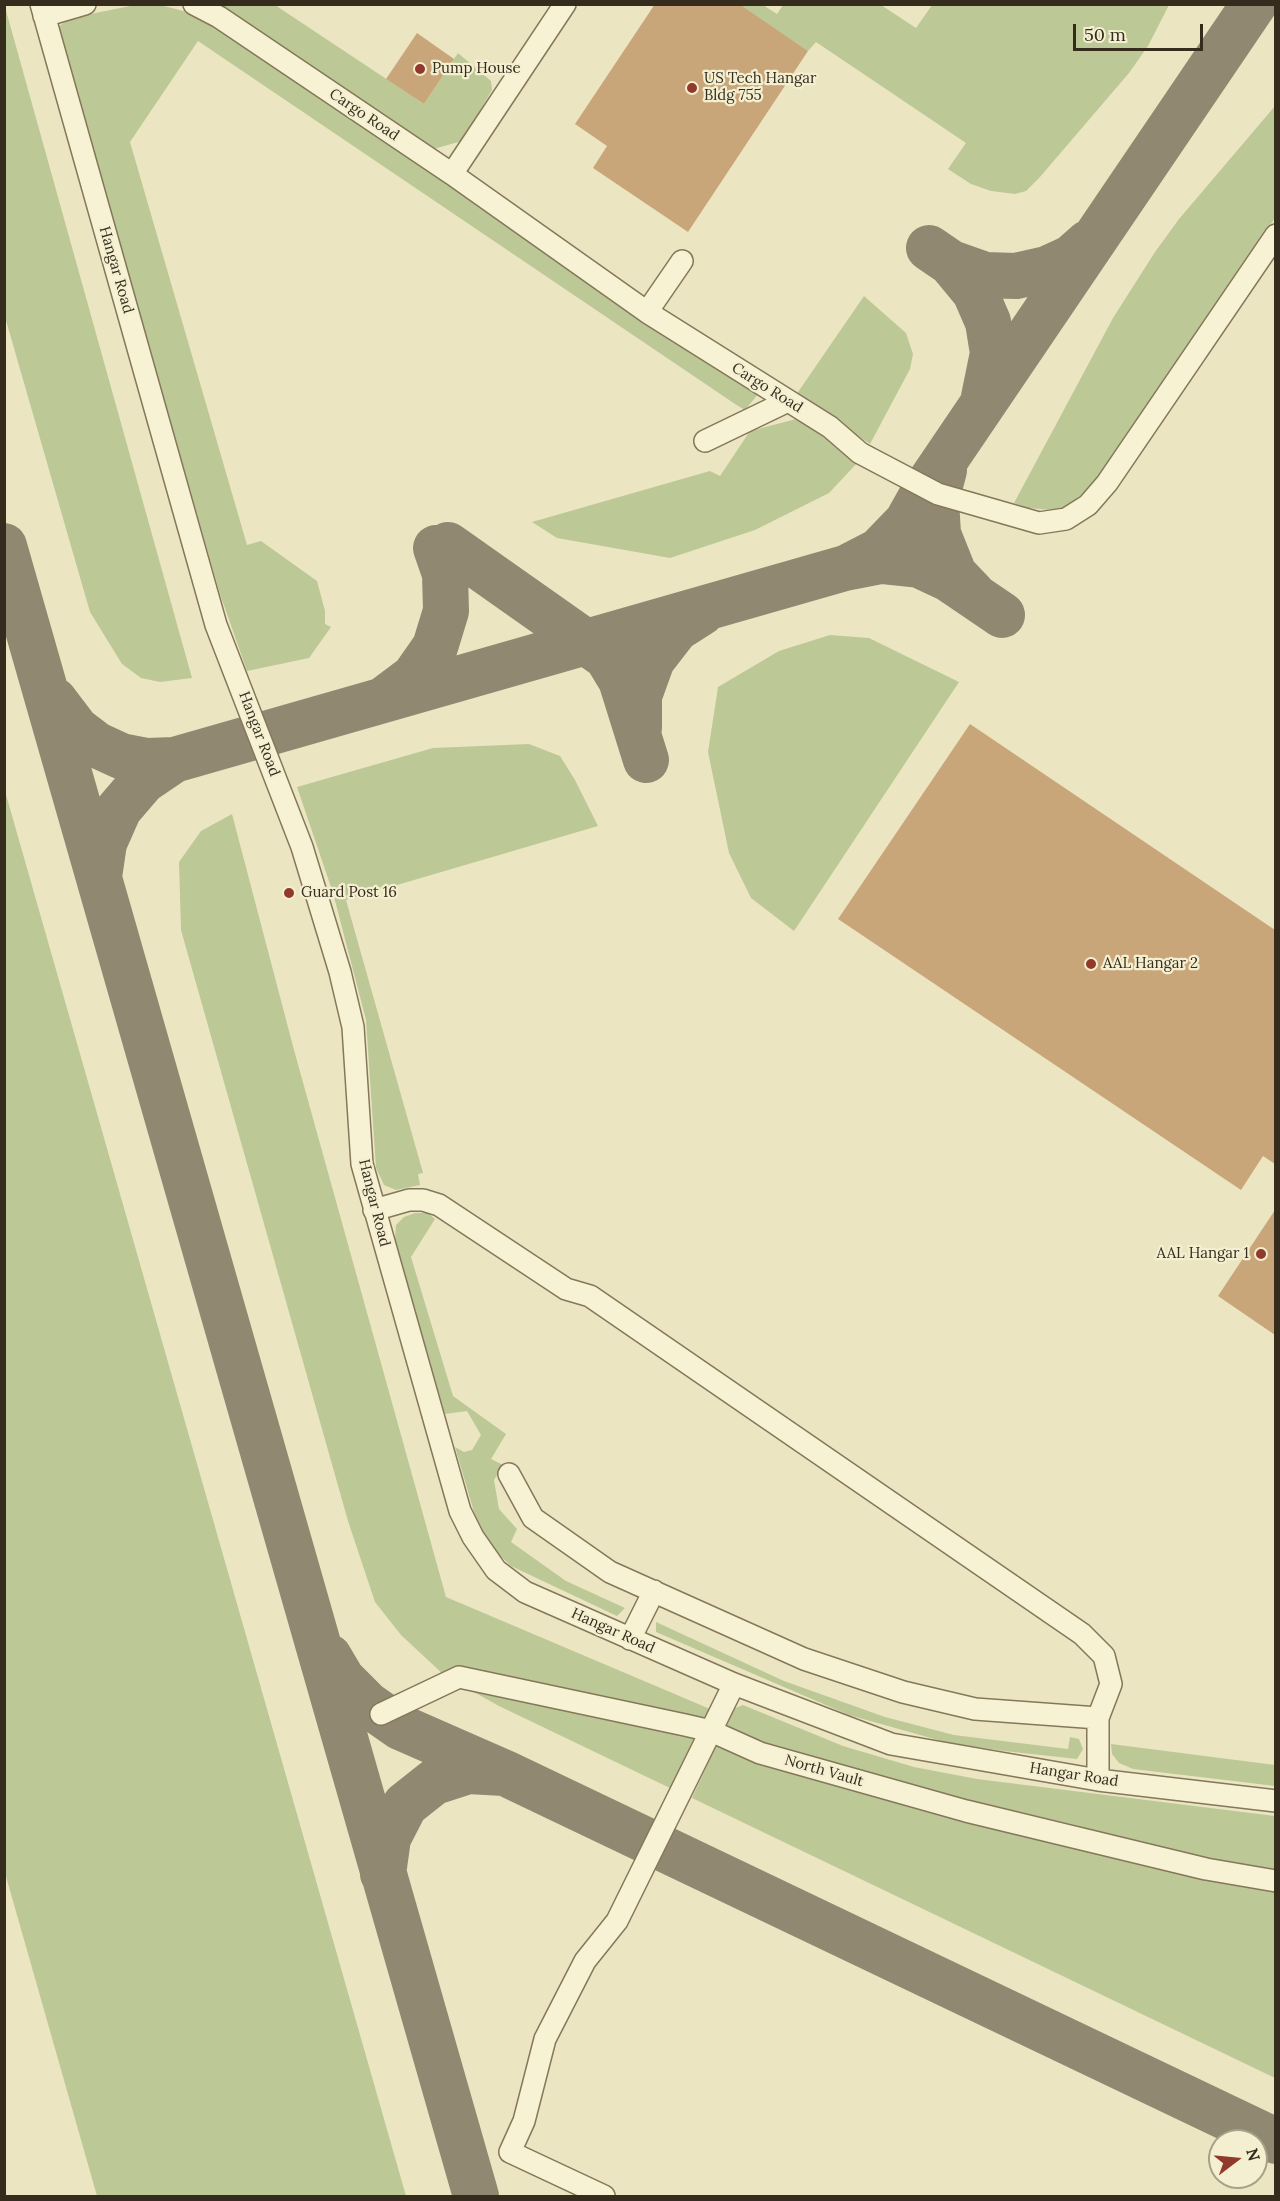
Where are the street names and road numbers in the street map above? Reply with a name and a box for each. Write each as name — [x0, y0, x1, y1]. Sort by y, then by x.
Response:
street label: Cargo Road — [326, 85, 402, 145]
street label: Hangar Road — [95, 224, 137, 316]
street label: Cargo Road — [728, 359, 806, 417]
street label: Hangar Road — [235, 689, 283, 779]
street label: Hangar Road — [354, 1157, 394, 1249]
street label: Hangar Road — [568, 1605, 658, 1657]
street label: North Vault — [782, 1751, 866, 1791]
street label: Hangar Road — [1028, 1759, 1120, 1791]

